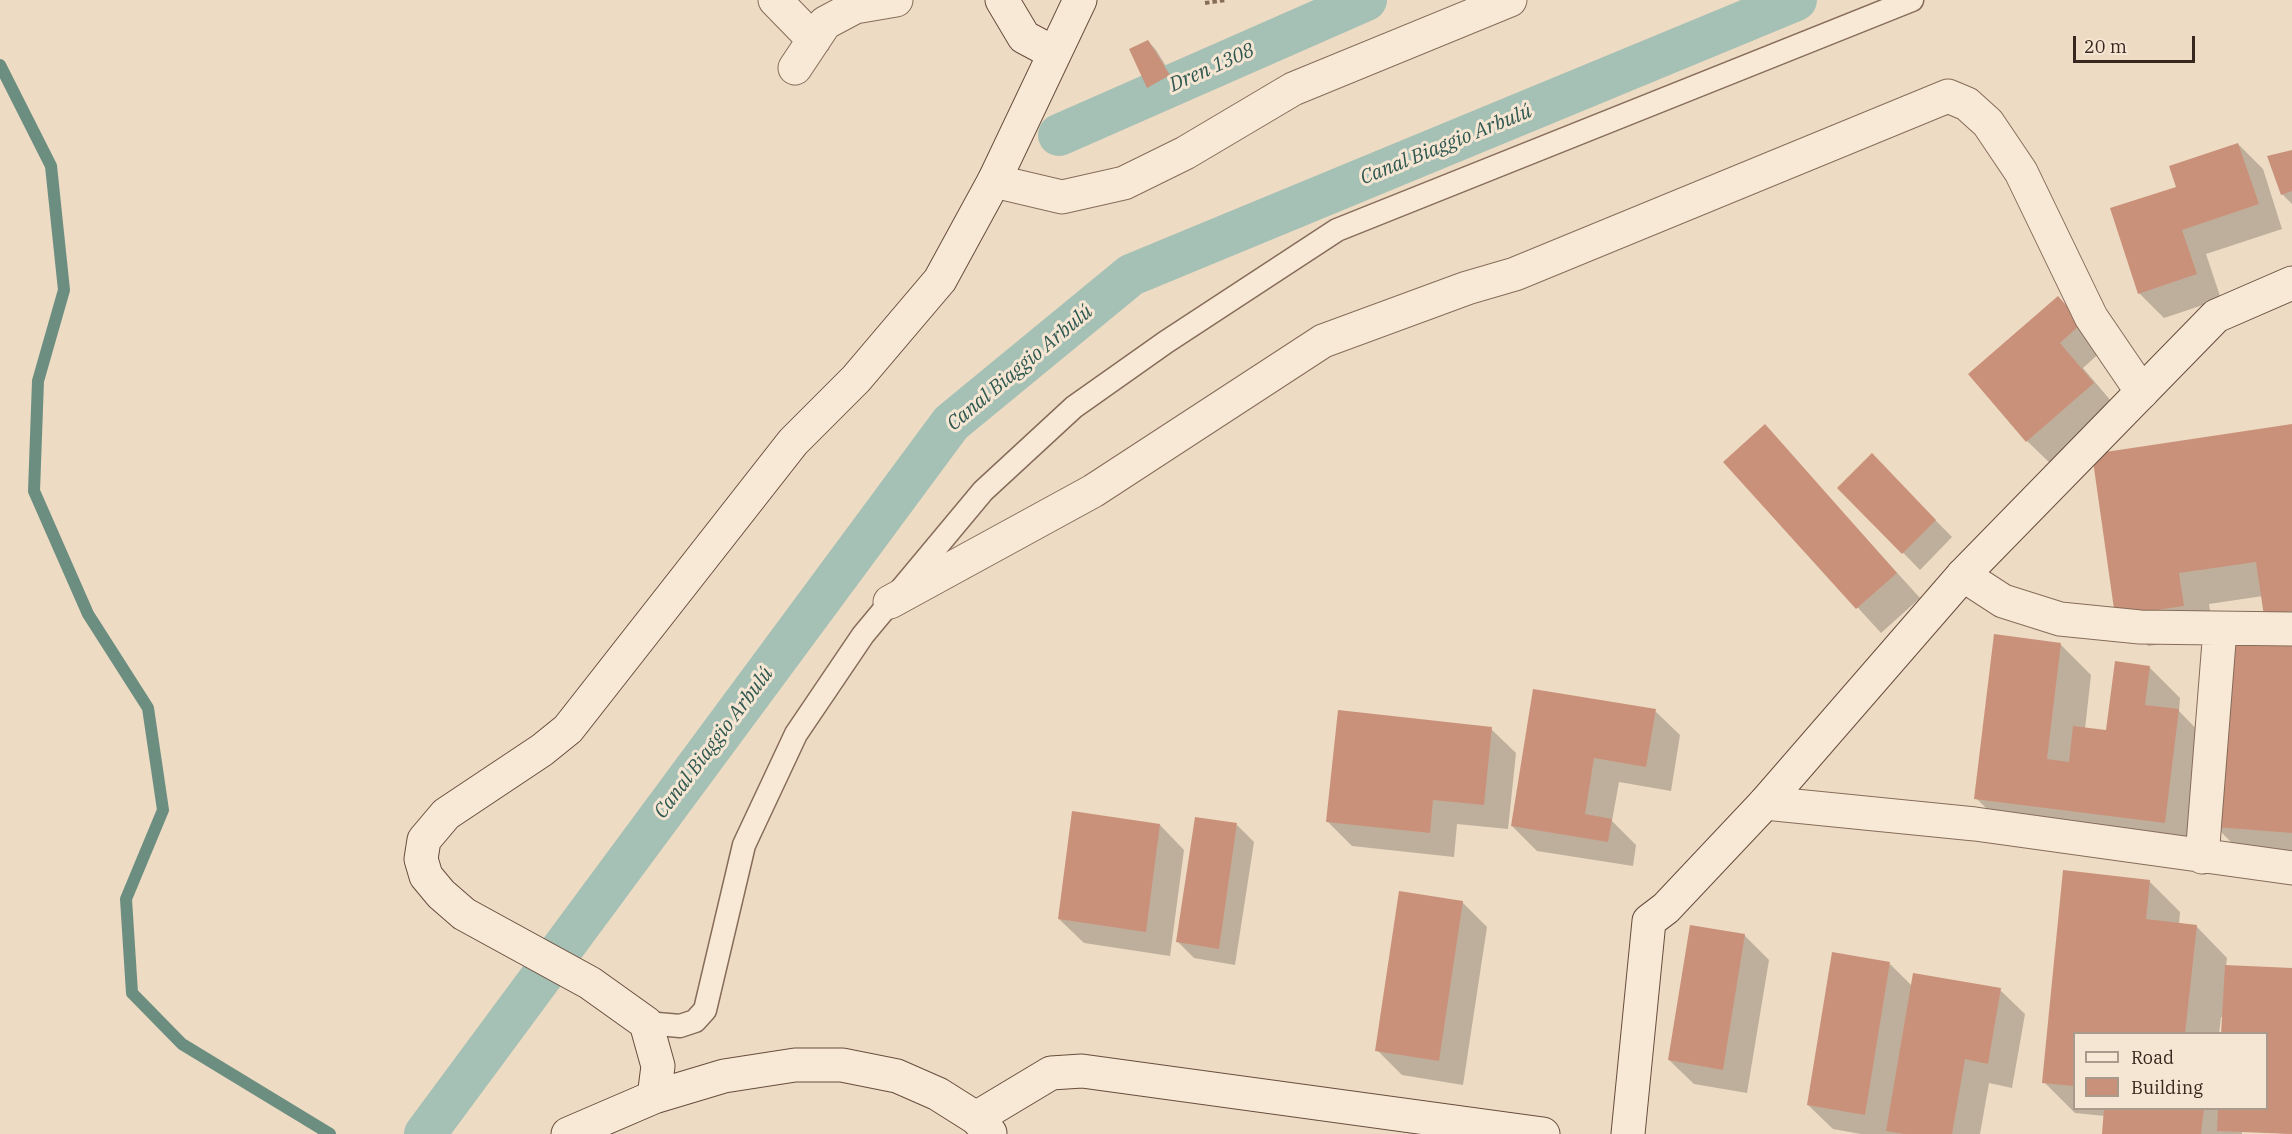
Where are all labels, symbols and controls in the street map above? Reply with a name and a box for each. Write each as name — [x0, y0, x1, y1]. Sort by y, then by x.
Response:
scale bar — [2076, 24, 2198, 62]
text: 20 m — [2084, 35, 2127, 58]
water label: Dren 1308 — [1166, 39, 1258, 97]
water label: Canal Biaggio Arbulú — [1357, 100, 1535, 190]
water label: Canal Biaggio Arbulú — [942, 300, 1098, 436]
water label: Canal Biaggio Arbulú — [649, 663, 779, 823]
legend — [2073, 1032, 2268, 1110]
text: Road — [2131, 1046, 2174, 1069]
text: Building — [2131, 1076, 2203, 1099]

